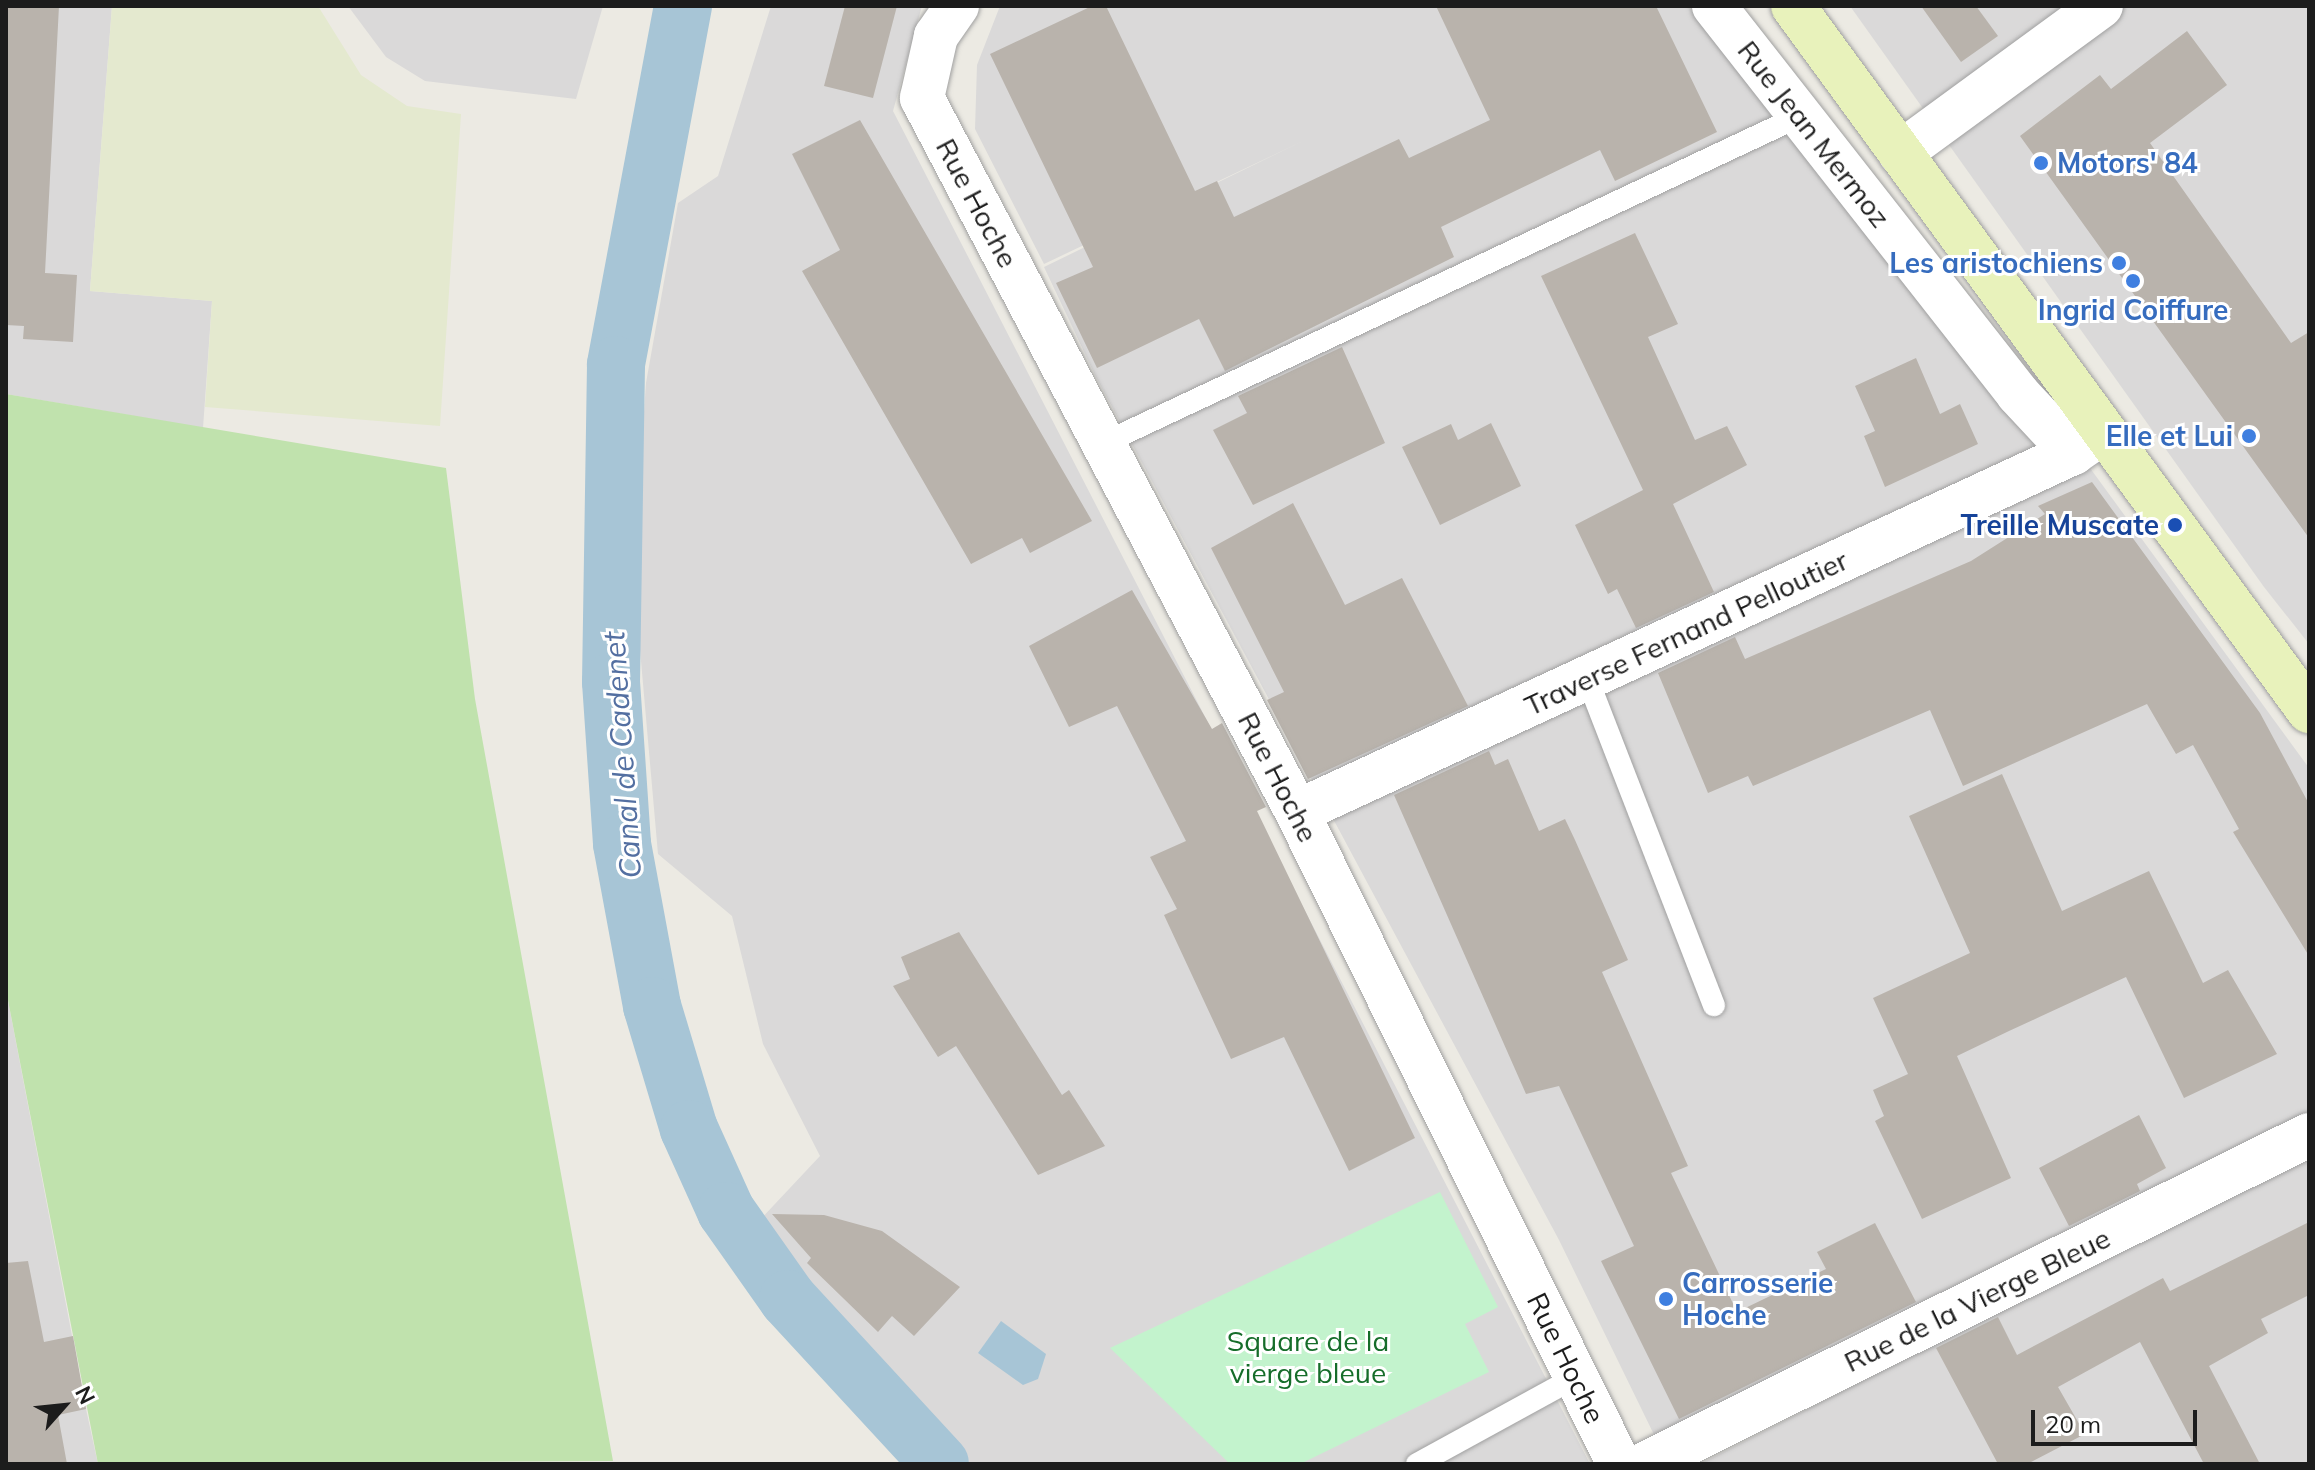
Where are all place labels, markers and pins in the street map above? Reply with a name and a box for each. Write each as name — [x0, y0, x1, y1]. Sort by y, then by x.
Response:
place label: Motors' 84 — [2057, 146, 2198, 180]
marker: Motors' 84 — [2032, 154, 2050, 172]
place label: Les aristochiens — [1889, 246, 2103, 280]
marker: Les aristochiens — [2110, 254, 2128, 272]
marker: Ingrid Coiffure — [2124, 272, 2142, 290]
place label: Ingrid Coiffure — [2038, 293, 2228, 327]
place label: Elle et Lui — [2106, 419, 2233, 453]
marker: Elle et Lui — [2240, 427, 2258, 445]
place label: Treille Muscate — [1961, 508, 2159, 542]
marker: Treille Muscate — [2166, 516, 2184, 534]
place label: Carrosserie Hoche — [1682, 1266, 1833, 1332]
marker: Carrosserie Hoche — [1657, 1290, 1675, 1308]

